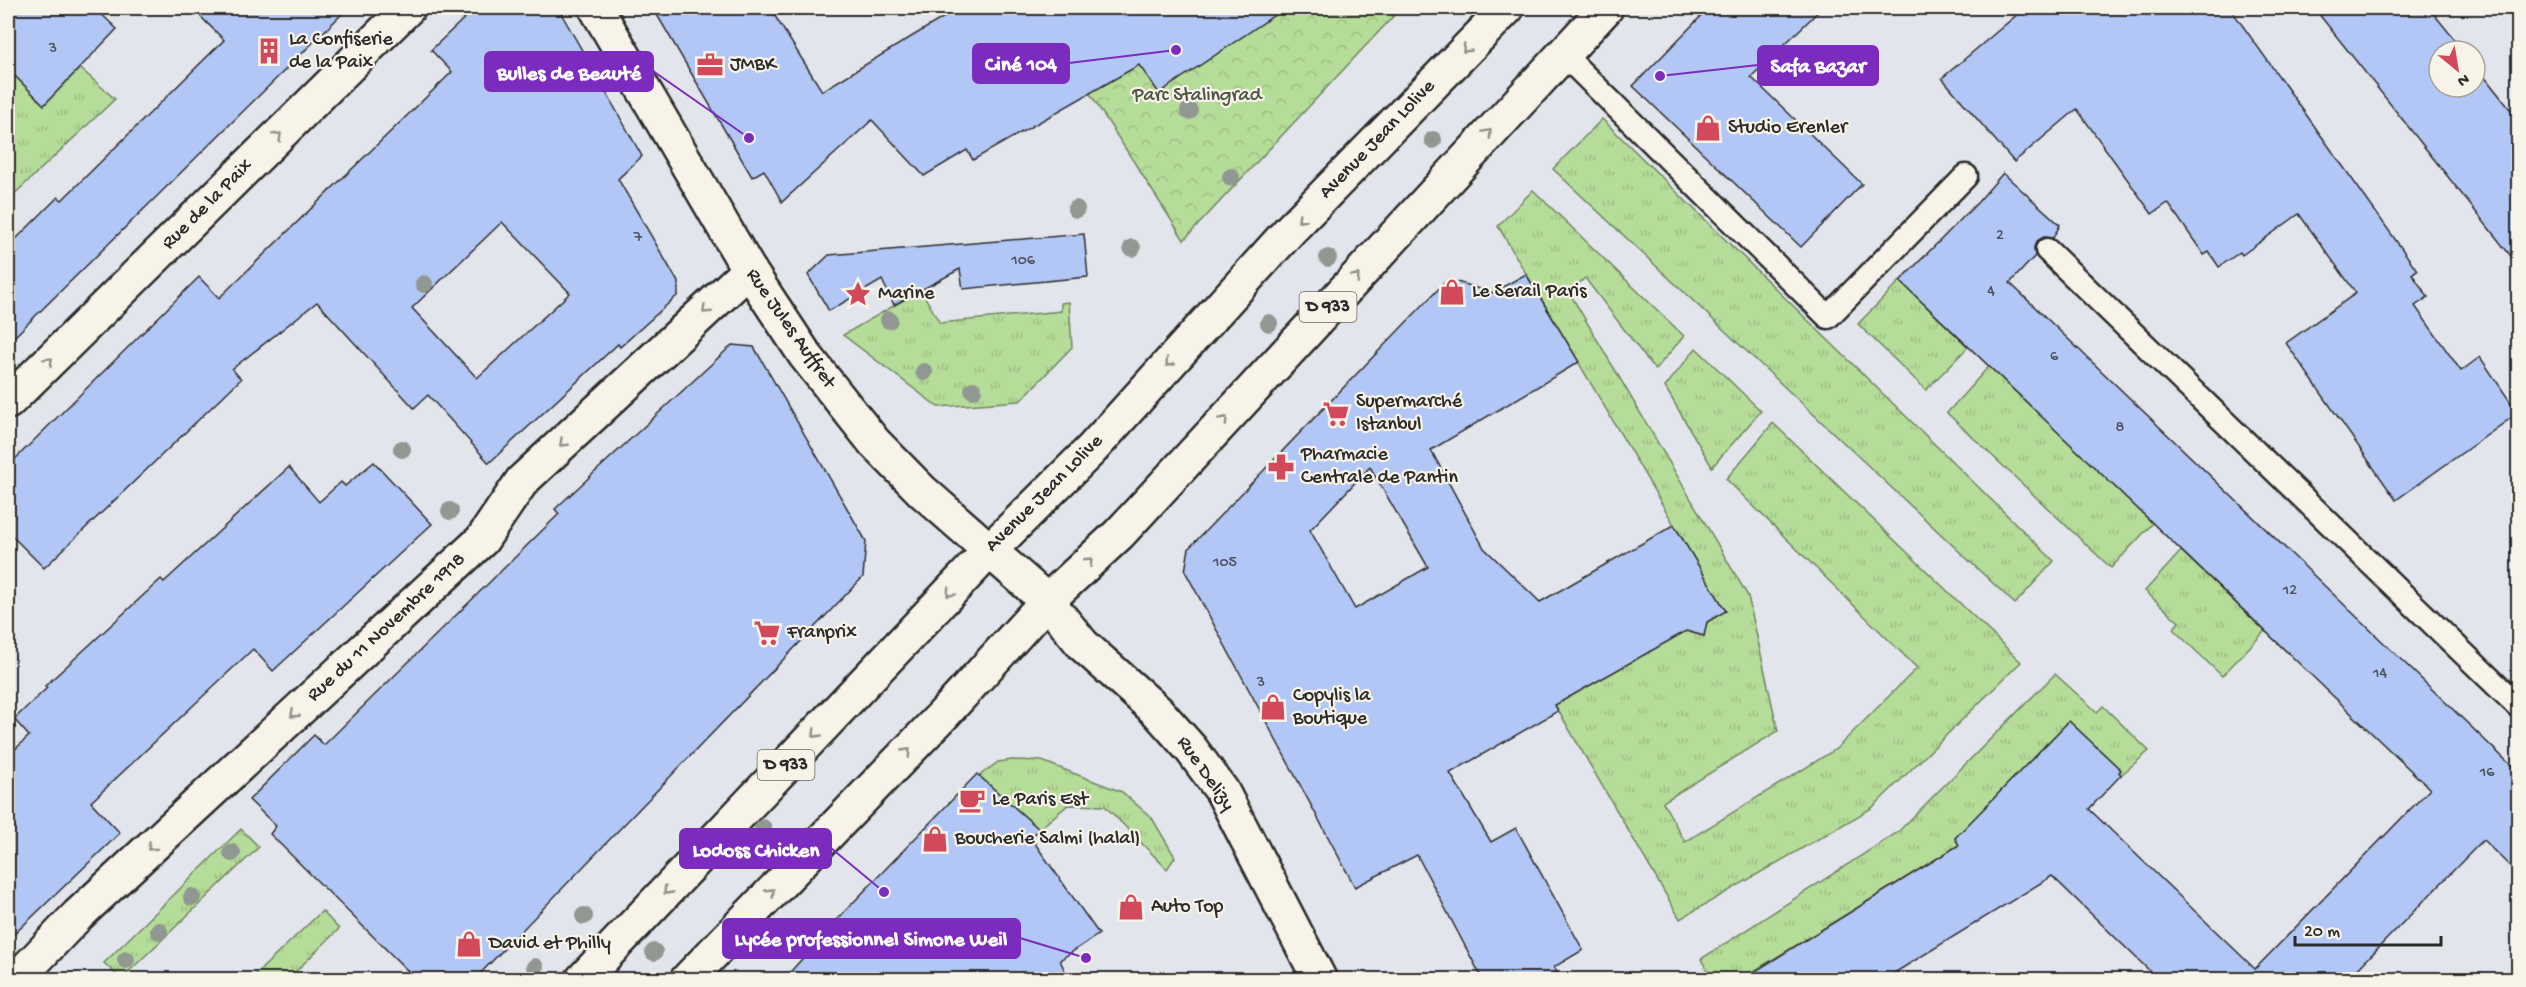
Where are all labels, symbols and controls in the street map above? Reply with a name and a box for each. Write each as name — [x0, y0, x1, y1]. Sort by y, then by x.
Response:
place label: La Confiserie de la Paix — [289, 29, 393, 75]
building icon: La Confiserie de la Paix — [254, 36, 284, 66]
north arrow — [2427, 39, 2487, 99]
house number: 3 — [48, 40, 57, 59]
one-way arrow — [1462, 43, 1473, 53]
callout: Ciné 104 — [973, 44, 1069, 83]
callout: Safa Bazar — [1758, 46, 1878, 85]
office icon: JMBK — [695, 50, 725, 80]
callout: Bulles de Beauté — [485, 52, 653, 91]
place label: JMBK — [730, 54, 778, 77]
text: Ciné 104 — [984, 54, 1058, 79]
text: Safa Bazar — [1770, 56, 1868, 81]
text: Bulles de Beauté — [496, 63, 642, 88]
text: N — [2453, 68, 2472, 90]
street label: Avenue Jean Lolive — [1315, 75, 1441, 204]
park label: Parc Stalingrad — [1132, 85, 1264, 108]
shop icon: Studio Erenler — [1693, 113, 1723, 143]
place label: Studio Erenler — [1728, 117, 1849, 140]
one-way arrow — [1481, 129, 1492, 140]
one-way arrow — [271, 132, 281, 143]
street label: Rue de la Paix — [158, 154, 259, 255]
one-way arrow — [1297, 212, 1308, 223]
house number: 2 — [1996, 227, 2004, 246]
house number: 7 — [633, 229, 643, 248]
house number: 106 — [1010, 252, 1036, 271]
street label: Rue Jules Auffret — [740, 265, 841, 395]
one-way arrow — [1349, 273, 1360, 284]
shop icon: Le Serail Paris — [1437, 277, 1467, 307]
place icon: Marine — [843, 279, 873, 309]
place label: Le Serail Paris — [1472, 281, 1587, 304]
place label: Marine — [878, 283, 935, 306]
house number: 4 — [1987, 283, 1995, 302]
road number: D 933 — [1300, 292, 1356, 322]
one-way arrow — [702, 303, 713, 314]
house number: 6 — [2050, 348, 2059, 367]
one-way arrow — [1165, 357, 1176, 367]
one-way arrow — [42, 358, 53, 369]
place label: Supermarché Istanbul — [1356, 391, 1463, 437]
supermarket icon: Supermarché Istanbul — [1321, 399, 1351, 429]
one-way arrow — [1217, 417, 1228, 427]
house number: 8 — [2116, 419, 2125, 438]
street label: Avenue Jean Lolive — [981, 430, 1109, 558]
one-way arrow — [560, 435, 571, 446]
place label: Pharmacie Centrale de Pantin — [1300, 444, 1458, 490]
pharmacy icon: Pharmacie Centrale de Pantin — [1266, 452, 1296, 482]
street label: Rue du 11 Novembre 1918 — [303, 549, 471, 707]
house number: 105 — [1212, 554, 1237, 573]
one-way arrow — [1082, 558, 1093, 569]
house number: 12 — [2282, 582, 2297, 601]
one-way arrow — [946, 586, 957, 596]
supermarket icon: Franprix — [752, 618, 782, 648]
place label: Franprix — [786, 622, 857, 645]
house number: 14 — [2372, 665, 2387, 684]
house number: 3 — [1256, 674, 1265, 693]
place label: Copylis la Boutique — [1292, 685, 1371, 731]
shop icon: Copylis la Boutique — [1258, 692, 1288, 722]
one-way arrow — [290, 707, 301, 718]
one-way arrow — [812, 727, 823, 738]
street label: Rue Delizy — [1171, 732, 1239, 816]
one-way arrow — [899, 748, 910, 759]
road number: D 933 — [758, 750, 814, 780]
house number: 16 — [2479, 764, 2495, 783]
cafe icon: Le Paris Est — [957, 785, 987, 815]
place label: Le Paris Est — [992, 789, 1090, 812]
shop icon: Boucherie Salmi (halal) — [920, 824, 950, 854]
place label: Boucherie Salmi (halal) — [954, 828, 1140, 851]
callout: Lodoss Chicken — [680, 829, 831, 868]
one-way arrow — [147, 840, 158, 851]
text: Lodoss Chicken — [693, 840, 820, 865]
one-way arrow — [663, 884, 674, 894]
one-way arrow — [764, 889, 775, 900]
shop icon: Auto Top — [1116, 892, 1146, 922]
place label: Auto Top — [1151, 896, 1224, 919]
scale bar — [2295, 909, 2440, 947]
callout: Lycée professionnel Simone Weil — [723, 919, 1020, 958]
text: 20 m — [2304, 922, 2340, 943]
shop icon: David et Philly — [454, 929, 484, 959]
text: Lycée professionnel Simone Weil — [735, 929, 1008, 954]
place label: David et Philly — [487, 933, 611, 956]

